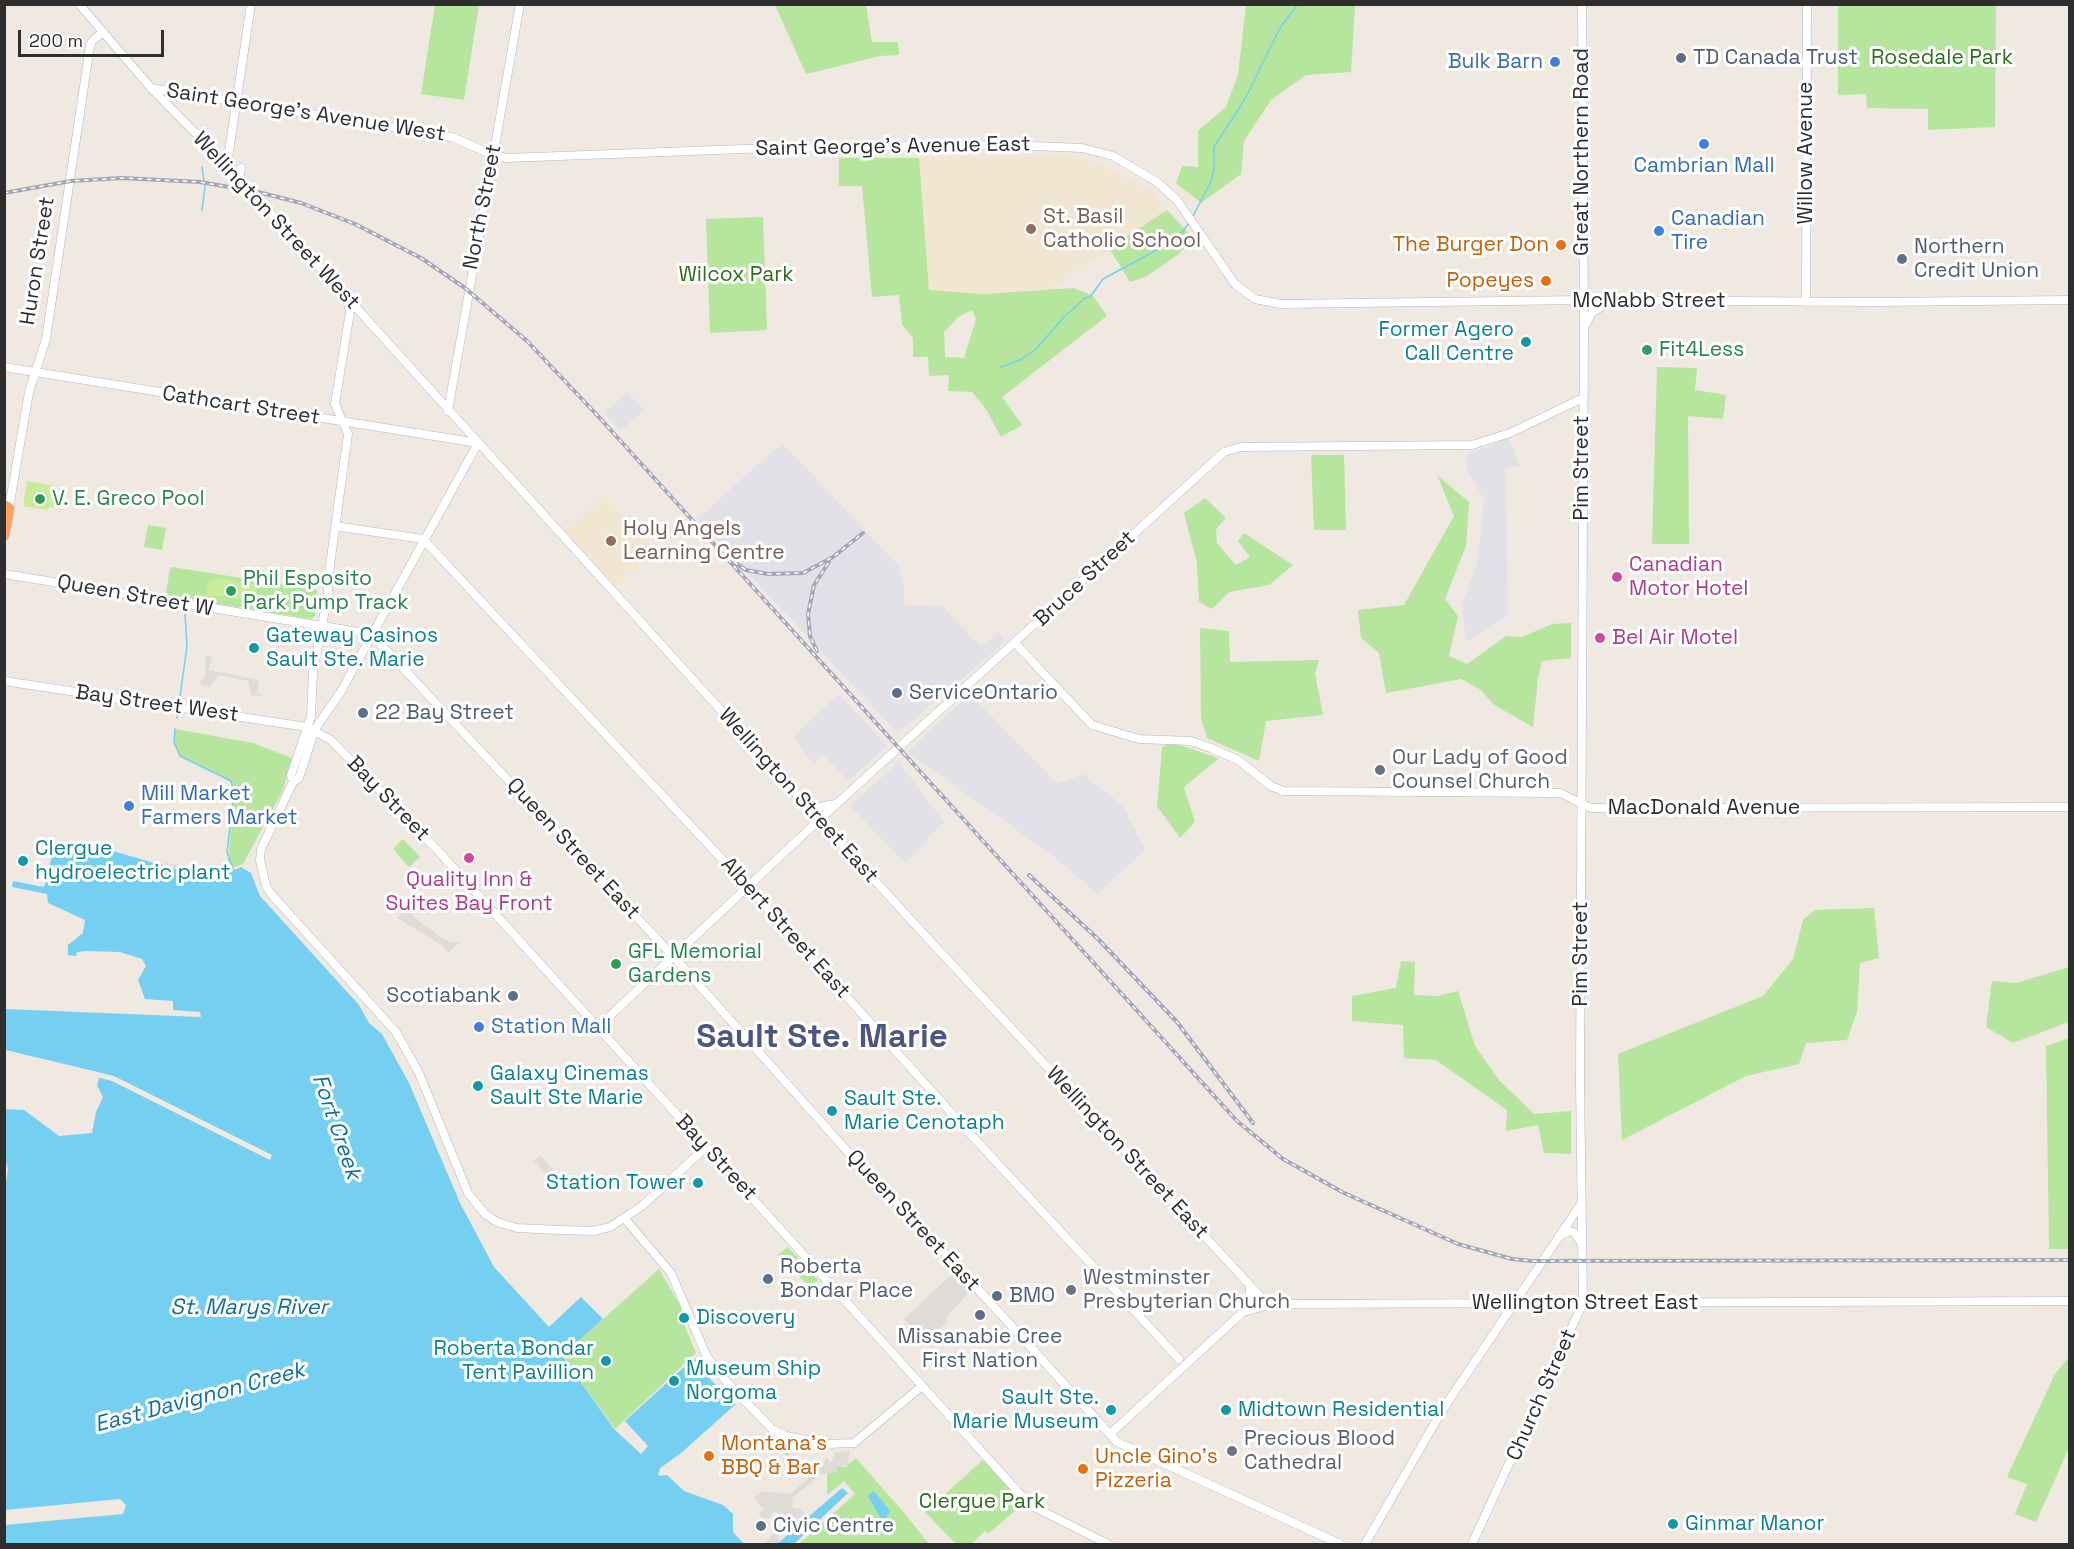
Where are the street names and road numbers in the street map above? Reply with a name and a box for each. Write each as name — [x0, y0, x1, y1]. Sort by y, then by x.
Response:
street label: Great Northern Road — [1569, 48, 1595, 256]
street label: Saint George's Avenue West — [165, 78, 447, 148]
street label: Willow Avenue — [1793, 82, 1819, 224]
street label: Wellington Street West — [187, 127, 365, 315]
street label: Saint George's Avenue East — [755, 132, 1031, 162]
street label: North Street — [459, 142, 507, 272]
street label: Huron Street — [15, 195, 61, 327]
street label: McNabb Street — [1572, 288, 1726, 314]
street label: Cathcart Street — [160, 381, 322, 431]
street label: Pim Street — [1569, 415, 1595, 521]
street label: Bruce Street — [1029, 526, 1141, 632]
street label: Queen Street W — [55, 570, 215, 622]
street label: Bay Street West — [74, 680, 240, 728]
street label: Wellington Street East — [713, 703, 883, 889]
street label: Bay Street — [341, 751, 435, 847]
street label: Queen Street East — [501, 773, 645, 925]
street label: MacDonald Avenue — [1608, 795, 1800, 821]
street label: Albert Street East — [715, 852, 855, 1004]
street label: Pim Street — [1568, 901, 1594, 1007]
street label: Wellington Street East — [1040, 1062, 1214, 1244]
street label: Bay Street — [670, 1110, 762, 1206]
street label: Queen Street East — [841, 1145, 985, 1297]
street label: Wellington Street East — [1472, 1290, 1698, 1316]
street label: Church Street — [1502, 1325, 1582, 1465]

